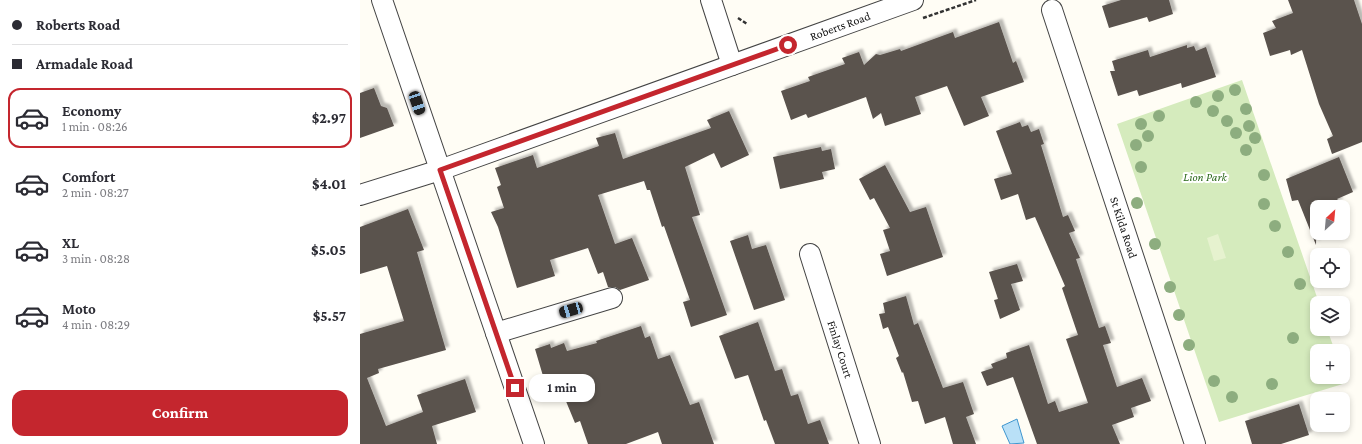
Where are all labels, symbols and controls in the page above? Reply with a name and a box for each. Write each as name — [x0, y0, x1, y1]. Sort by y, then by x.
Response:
street label: Roberts Road — [808, 9, 873, 43]
text: Roberts Road — [36, 17, 120, 33]
route start — [779, 36, 797, 54]
text: Armadale Road — [36, 56, 133, 72]
car — [407, 90, 427, 116]
icon: car — [14, 100, 50, 136]
text: Economy — [62, 103, 121, 119]
text: $2.97 — [312, 110, 346, 126]
text: 1 min · 08:26 — [62, 119, 128, 134]
icon: car — [14, 166, 50, 202]
text: Comfort — [62, 169, 116, 185]
park label: Lion Park — [1183, 170, 1227, 184]
text: $4.01 — [312, 176, 346, 192]
text: 2 min · 08:27 — [62, 185, 129, 200]
street label: St Kilda Road — [1107, 195, 1140, 261]
north arrow — [1310, 200, 1350, 240]
map controls — [1310, 200, 1350, 432]
icon: car — [14, 232, 50, 268]
text: XL — [62, 235, 79, 251]
text: $5.05 — [311, 242, 346, 258]
button: locate — [1310, 248, 1350, 288]
text: 3 min · 08:28 — [62, 251, 130, 266]
button: layers — [1310, 296, 1350, 336]
icon: car — [14, 298, 50, 334]
text: Moto — [62, 301, 96, 317]
car — [558, 301, 584, 319]
text: $5.57 — [313, 308, 346, 324]
text: 4 min · 08:29 — [62, 317, 130, 332]
street label: Finlay Court — [824, 319, 856, 381]
button: + — [1310, 344, 1350, 384]
callout: 1 min — [529, 374, 595, 402]
route end — [506, 379, 524, 397]
text: 1 min — [547, 380, 577, 395]
button: Confirm — [12, 390, 348, 436]
button: − — [1310, 392, 1350, 432]

